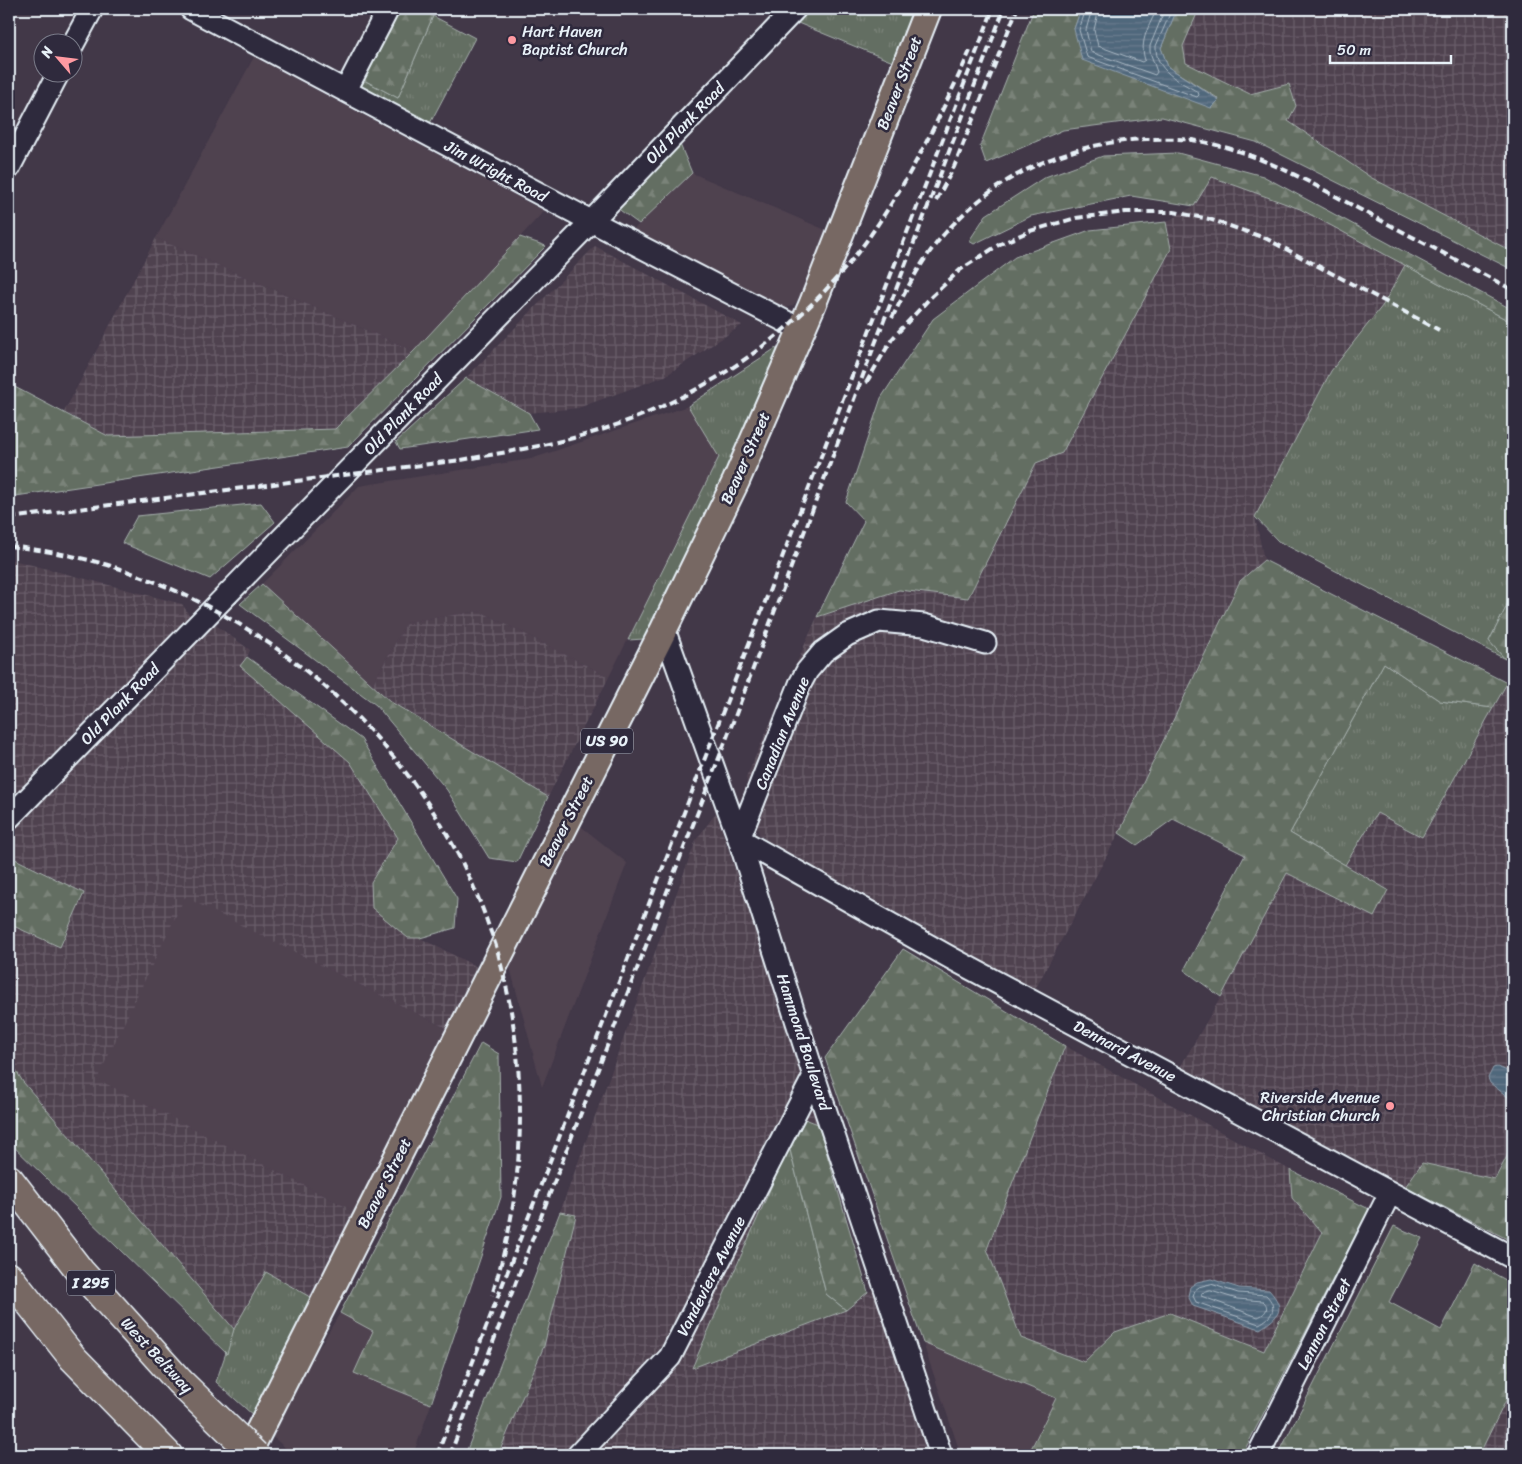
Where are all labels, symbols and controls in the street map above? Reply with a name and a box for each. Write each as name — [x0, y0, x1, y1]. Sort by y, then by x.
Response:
place label: Hart Haven Baptist Church — [522, 17, 628, 64]
north arrow — [32, 32, 82, 82]
street label: Beaver Street — [868, 32, 930, 134]
scale bar — [1330, 32, 1451, 64]
marker: Hart Haven Baptist Church — [506, 34, 518, 46]
text: 50 m — [1337, 37, 1372, 63]
text: N — [33, 42, 60, 63]
street label: Old Plank Road — [638, 74, 733, 171]
street label: Jim Wright Road — [438, 131, 554, 211]
street label: Old Plank Road — [356, 365, 451, 462]
street label: Beaver Street — [712, 407, 778, 509]
street label: Old Plank Road — [73, 655, 168, 752]
street label: Canadian Avenue — [746, 672, 818, 794]
road number: US 90 — [581, 728, 633, 754]
street label: Beaver Street — [531, 770, 601, 872]
street label: Hammond Boulevard — [768, 969, 840, 1116]
street label: Dennard Avenue — [1068, 1012, 1182, 1090]
place label: Riverside Avenue Christian Church — [1260, 1083, 1380, 1130]
marker: Riverside Avenue Christian Church — [1384, 1100, 1396, 1112]
street label: Beaver Street — [349, 1132, 419, 1234]
street label: Vandeviere Avenue — [668, 1211, 754, 1341]
road number: I 295 — [67, 1270, 115, 1296]
street label: Lennon Street — [1288, 1272, 1360, 1375]
street label: West Beltway — [114, 1310, 201, 1401]

